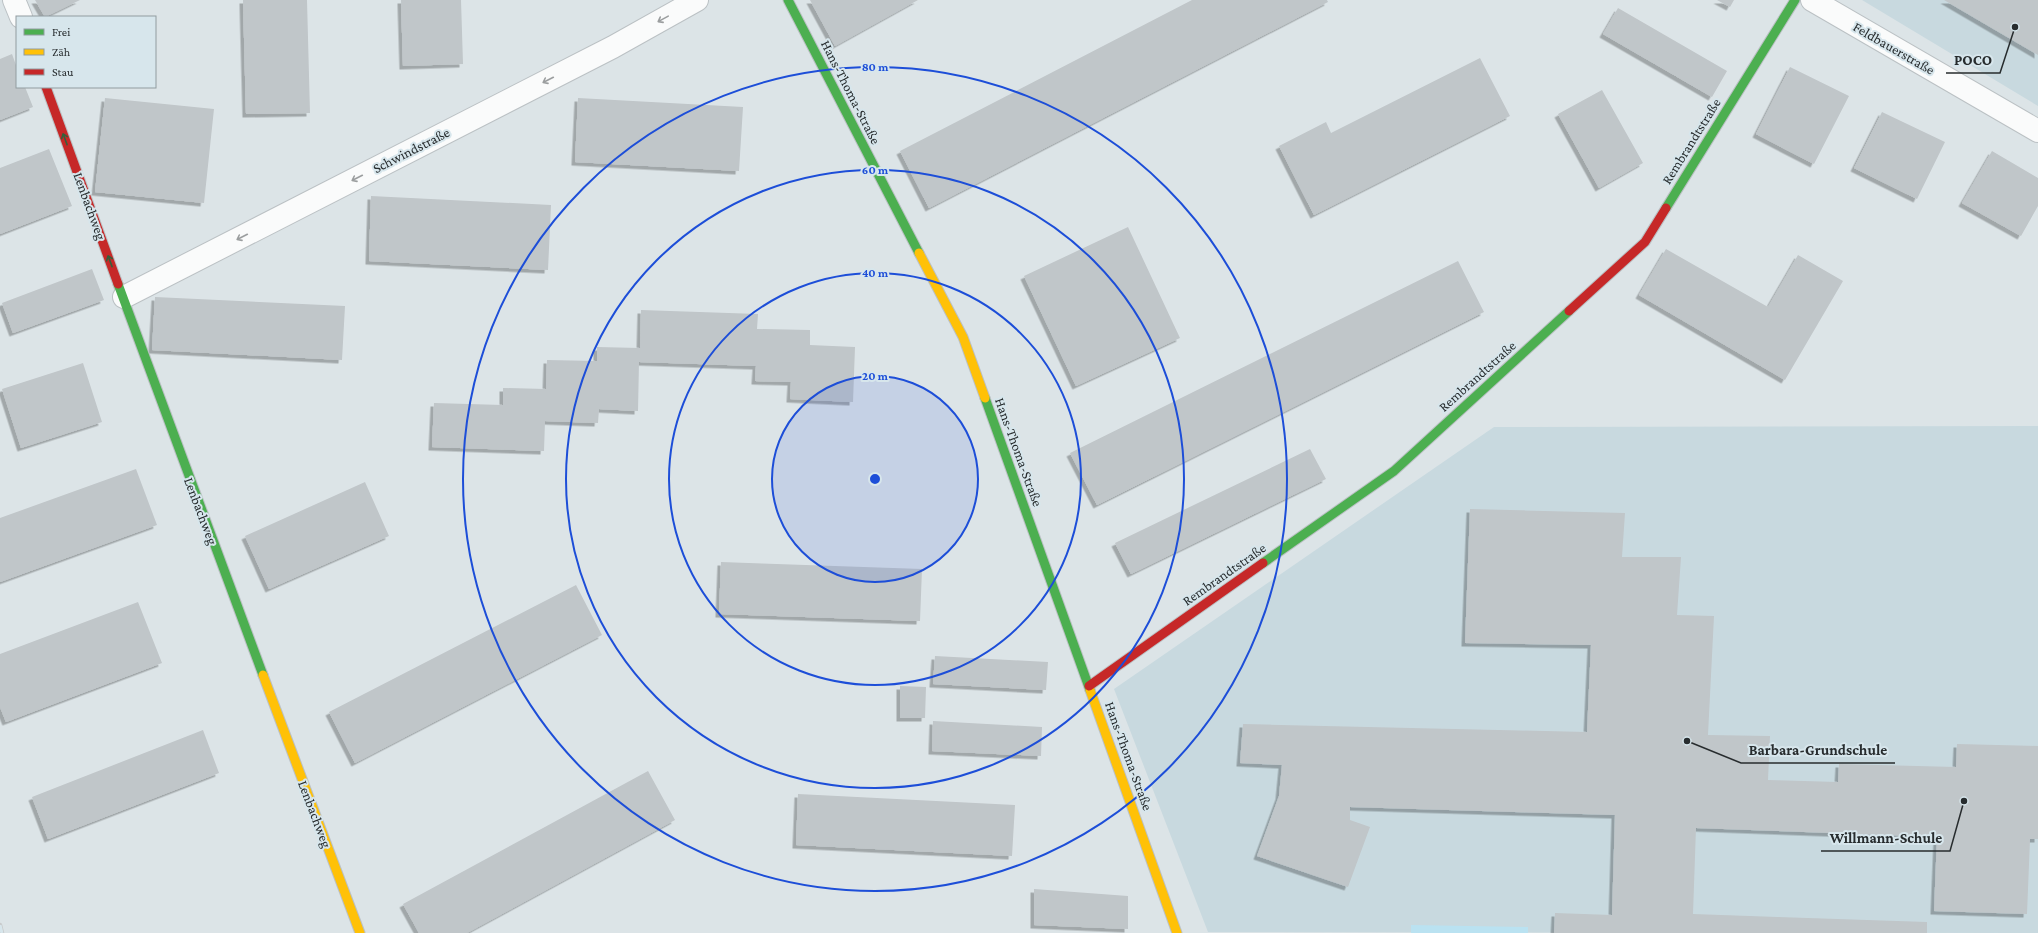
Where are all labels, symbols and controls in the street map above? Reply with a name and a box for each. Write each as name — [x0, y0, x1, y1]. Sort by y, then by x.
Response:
legend — [16, 16, 156, 88]
one-way arrow — [657, 16, 669, 24]
street label: Feldbauerstraße — [1851, 18, 1937, 78]
text: Frei — [52, 25, 70, 39]
street label: Hans-Thoma-Straße — [818, 37, 884, 147]
text: Zäh — [52, 45, 71, 59]
callout: POCO — [1946, 46, 2000, 73]
text: POCO — [1954, 52, 1992, 68]
text: 80 m — [862, 60, 889, 74]
text: Stau — [52, 65, 74, 79]
one-way arrow — [542, 77, 554, 84]
street label: Rembrandtstraße — [1658, 95, 1724, 187]
street label: Schwindstraße — [370, 124, 452, 176]
one-way arrow — [61, 133, 69, 145]
text: 60 m — [862, 163, 889, 177]
street label: Lenbachweg — [70, 170, 110, 242]
one-way arrow — [352, 175, 364, 182]
one-way arrow — [236, 234, 248, 241]
one-way arrow — [106, 255, 114, 267]
text: 40 m — [862, 266, 889, 280]
street label: Rembrandtstraße — [1435, 337, 1519, 415]
text: 20 m — [862, 369, 889, 383]
street label: Hans-Thoma-Straße — [992, 395, 1046, 509]
centre of rings — [868, 472, 882, 486]
street label: Lenbachweg — [181, 475, 221, 547]
street label: Rembrandtstraße — [1179, 539, 1269, 609]
street label: Hans-Thoma-Straße — [1102, 699, 1156, 813]
callout: Barbara-Grundschule — [1741, 736, 1895, 763]
text: Barbara-Grundschule — [1749, 742, 1887, 758]
street label: Lenbachweg — [295, 778, 335, 850]
callout: Willmann-Schule — [1821, 824, 1950, 851]
text: Willmann-Schule — [1829, 830, 1942, 846]

